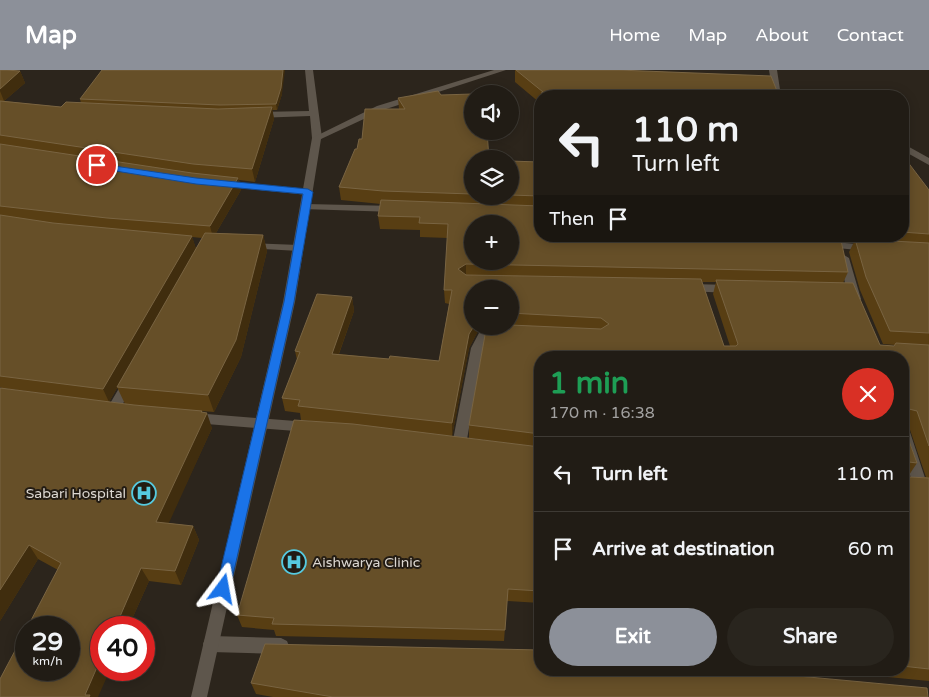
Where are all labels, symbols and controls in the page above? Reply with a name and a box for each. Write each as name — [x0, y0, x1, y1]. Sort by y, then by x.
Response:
text: Map — [25, 21, 77, 50]
text: Home — [609, 24, 660, 46]
text: Map — [688, 24, 727, 46]
text: About — [755, 24, 809, 46]
text: Contact — [837, 24, 904, 46]
map controls — [464, 85, 519, 335]
button: sound — [464, 85, 519, 140]
text: 110 m — [632, 109, 739, 151]
icon: left — [549, 110, 614, 175]
pin — [76, 144, 118, 186]
button: layers — [464, 150, 519, 205]
icon: arrive — [83, 151, 111, 179]
text: Turn left — [632, 151, 720, 177]
icon: arrive — [604, 205, 632, 233]
text: Then — [549, 208, 594, 230]
button: + — [464, 215, 519, 270]
button: − — [464, 280, 519, 335]
text: 1 min — [549, 365, 629, 402]
button: close — [842, 368, 894, 420]
text: 170 m · 16:38 — [549, 403, 655, 423]
icon: left — [549, 460, 577, 488]
text: Turn left — [592, 463, 668, 485]
text: 110 m — [836, 463, 894, 485]
hospital icon: Sabari Hospital — [131, 480, 157, 506]
place label: Sabari Hospital — [26, 485, 126, 502]
icon: arrive — [549, 535, 577, 563]
text: Arrive at destination — [592, 538, 775, 560]
text: 60 m — [848, 538, 894, 560]
hospital icon: Aishwarya Clinic — [281, 549, 307, 575]
place label: Aishwarya Clinic — [312, 554, 420, 571]
position arrow — [196, 562, 248, 614]
button: Exit — [549, 608, 717, 666]
button: Share — [727, 608, 894, 666]
speed limit sign: 40 — [90, 616, 155, 681]
text: 29 — [32, 627, 63, 657]
text: km/h — [32, 654, 63, 668]

